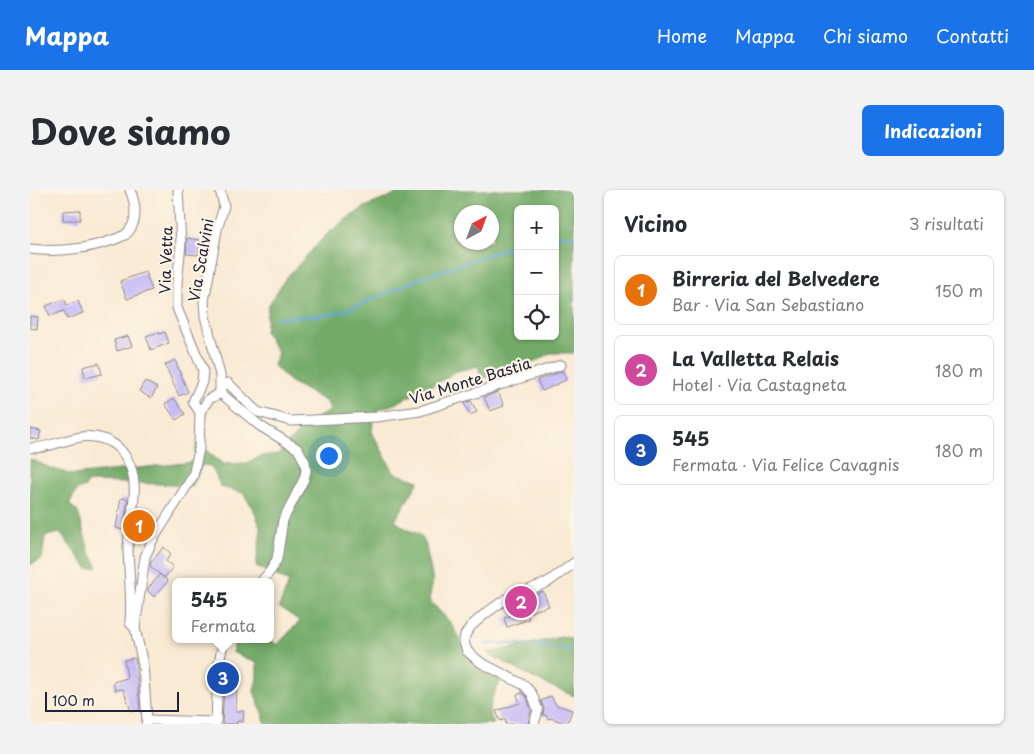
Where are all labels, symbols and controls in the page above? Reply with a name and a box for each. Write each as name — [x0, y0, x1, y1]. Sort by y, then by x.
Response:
text: Mappa — [25, 17, 109, 53]
text: Home — [657, 22, 707, 49]
text: Mappa — [735, 22, 795, 49]
text: Chi siamo — [823, 22, 908, 49]
text: Contatti — [936, 22, 1009, 49]
text: Dove siamo — [30, 104, 231, 157]
button: Indicazioni — [862, 105, 1004, 156]
north arrow — [454, 205, 499, 250]
map controls — [514, 205, 559, 340]
button: + — [514, 205, 559, 250]
text: Vicino — [624, 207, 687, 239]
text: 3 risultati — [909, 211, 984, 235]
street label: Via Scalvini — [181, 216, 219, 304]
street label: Via Vetta — [152, 225, 178, 294]
button: − — [514, 250, 559, 295]
text: Birreria del Belvedere — [672, 264, 880, 292]
text: 1 — [637, 278, 645, 302]
text: 150 m — [935, 278, 983, 302]
text: Bar · Via San Sebastiano — [672, 292, 864, 316]
button: locate — [514, 295, 559, 340]
text: La Valletta Relais — [672, 344, 839, 372]
street label: Via Monte Bastia — [406, 350, 535, 409]
text: 2 — [635, 358, 647, 382]
text: 180 m — [935, 358, 983, 382]
text: Hotel · Via Castagneta — [672, 372, 846, 396]
text: 545 — [672, 424, 710, 452]
text: 3 — [636, 438, 646, 462]
text: 180 m — [935, 438, 983, 462]
your location — [316, 443, 342, 469]
text: Fermata · Via Felice Cavagnis — [672, 452, 899, 476]
pin: 1 — [123, 507, 155, 545]
popup — [172, 578, 274, 643]
pin: 2 — [505, 583, 537, 621]
text: 545 — [190, 585, 228, 613]
text: Fermata — [190, 613, 256, 637]
pin: 3 — [207, 659, 239, 697]
scale bar — [45, 689, 179, 712]
text: 100 m — [52, 690, 95, 711]

